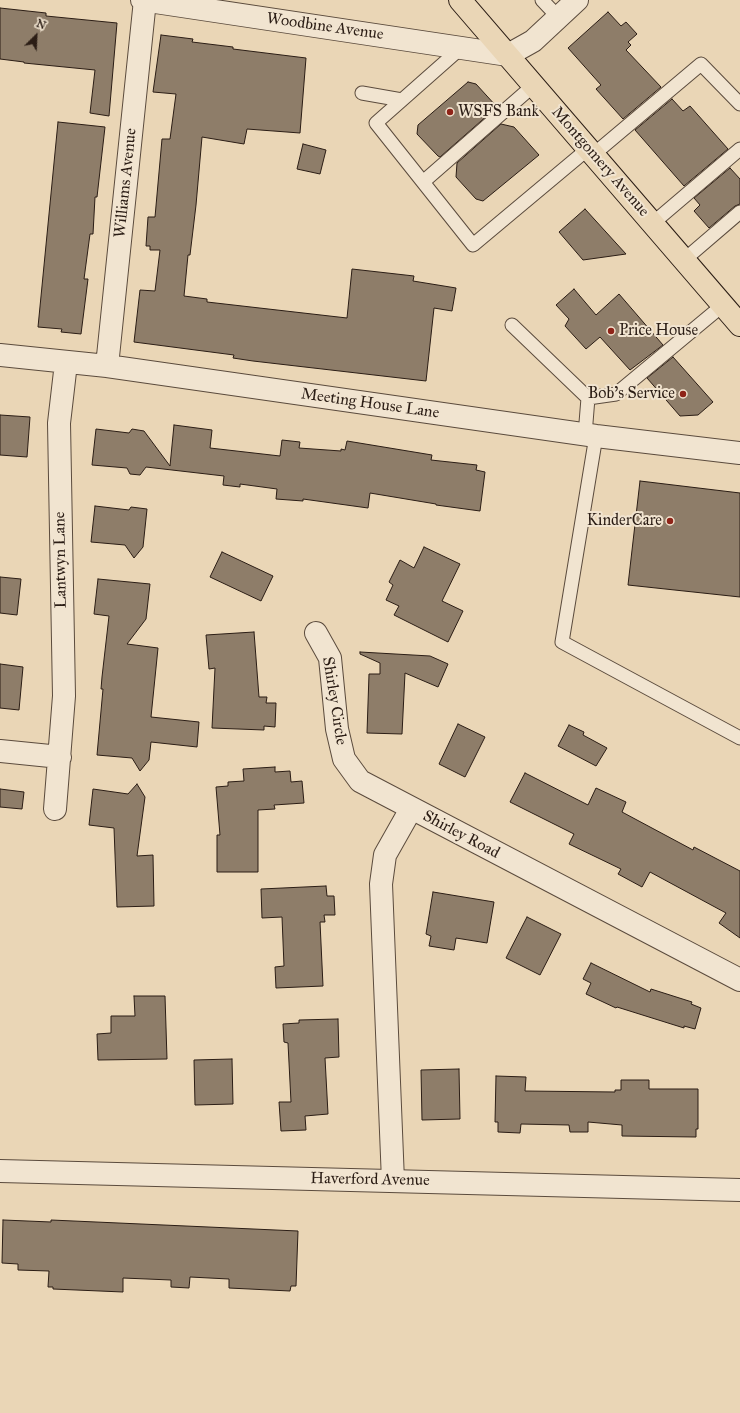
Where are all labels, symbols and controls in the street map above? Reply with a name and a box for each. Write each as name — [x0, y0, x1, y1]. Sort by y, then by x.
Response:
street label: Woodbine Avenue — [265, 9, 385, 45]
north arrow — [16, 16, 56, 56]
text: N — [34, 17, 48, 32]
place label: WSFS Bank — [458, 102, 539, 122]
street label: Montgomery Avenue — [547, 103, 653, 221]
marker: WSFS Bank — [445, 107, 455, 117]
street label: Williams Avenue — [111, 127, 141, 239]
place label: Price House — [619, 321, 698, 341]
marker: Price House — [606, 326, 616, 336]
place label: Bob's Service — [588, 384, 675, 404]
street label: Meeting House Lane — [300, 385, 440, 423]
marker: Bob's Service — [678, 389, 688, 399]
street label: Lantwyn Lane — [51, 511, 71, 609]
place label: KinderCare — [587, 511, 662, 531]
marker: KinderCare — [665, 516, 675, 526]
street label: Shirley Circle — [318, 655, 350, 747]
street label: Shirley Road — [419, 807, 503, 863]
street label: Haverford Avenue — [310, 1169, 430, 1191]

